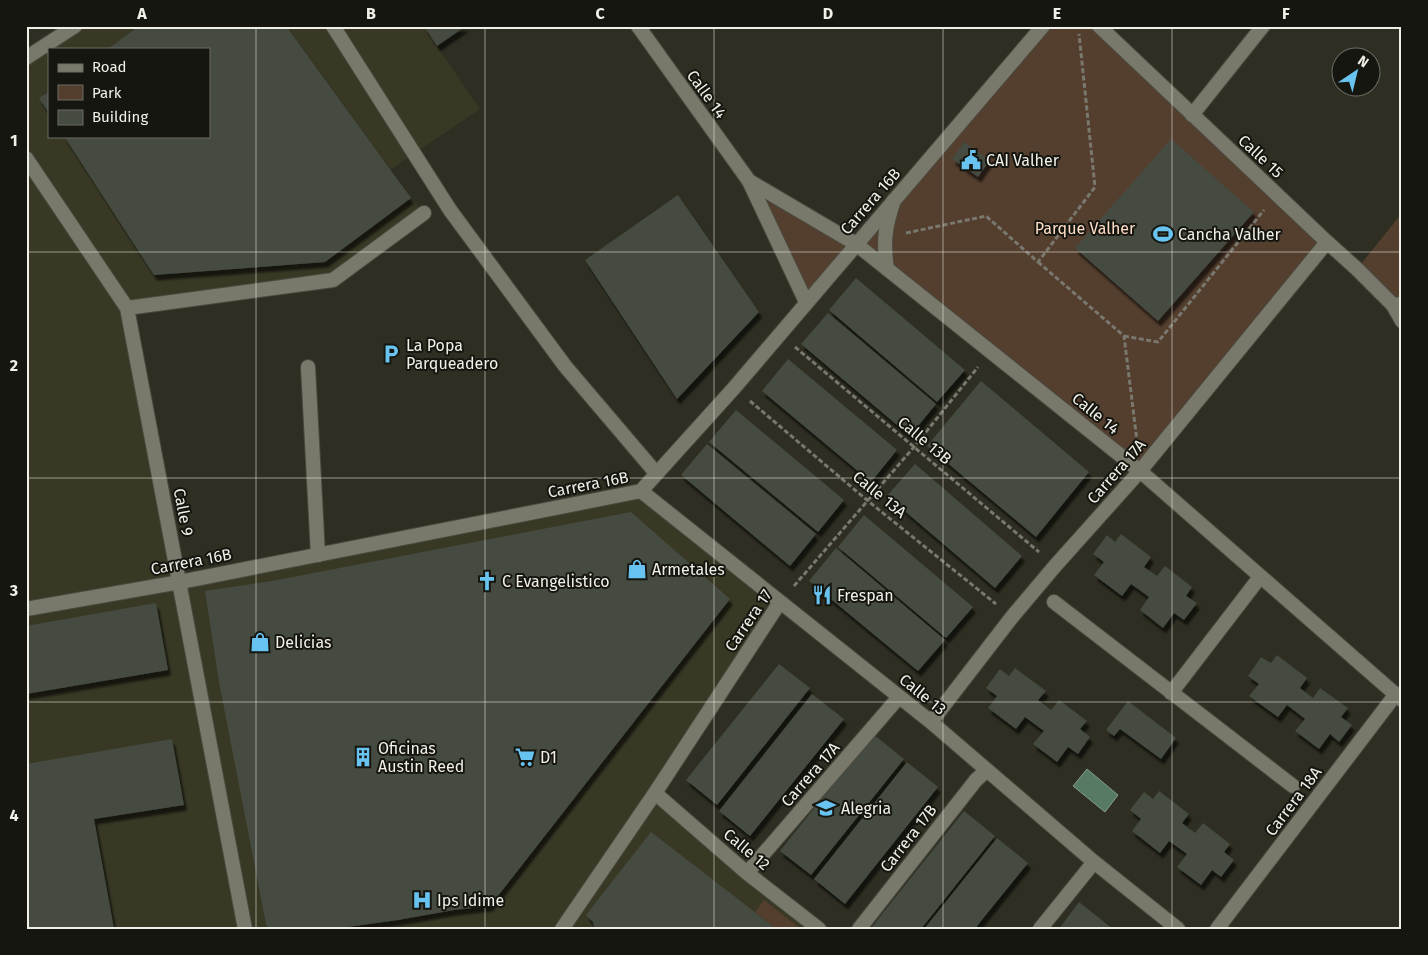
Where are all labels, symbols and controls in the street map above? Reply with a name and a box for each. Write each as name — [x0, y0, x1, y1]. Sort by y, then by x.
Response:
text: A — [136, 4, 147, 23]
text: B — [366, 4, 376, 23]
text: C — [595, 4, 605, 23]
text: D — [823, 4, 833, 23]
text: E — [1053, 4, 1061, 23]
text: F — [1282, 4, 1290, 23]
legend — [48, 48, 210, 138]
north arrow — [1330, 48, 1380, 98]
text: N — [1354, 52, 1372, 71]
text: Road — [92, 58, 127, 76]
street label: Calle 14 — [683, 66, 731, 123]
text: Park — [92, 84, 122, 102]
text: Building — [92, 108, 148, 126]
text: 1 — [10, 131, 18, 150]
street label: Calle 15 — [1234, 131, 1287, 182]
public building icon: CAI Valher — [960, 149, 982, 171]
place label: CAI Valher — [986, 151, 1060, 170]
street label: Carrera 16B — [836, 164, 905, 238]
park label: Parque Valher — [1035, 219, 1136, 238]
sports icon: Cancha Valher — [1152, 223, 1174, 245]
place label: Cancha Valher — [1178, 225, 1281, 244]
place label: La Popa Parqueadero — [406, 336, 498, 373]
parking icon: La Popa Parqueadero — [380, 343, 402, 365]
text: 2 — [10, 356, 18, 375]
street label: Calle 14 — [1068, 389, 1123, 438]
street label: Calle 13B — [894, 412, 956, 468]
street label: Carrera 17A — [1083, 435, 1150, 508]
street label: Carrera 16B — [546, 467, 630, 502]
street label: Calle 13A — [849, 467, 911, 522]
street label: Calle 9 — [170, 487, 197, 537]
street label: Carrera 16B — [149, 544, 233, 579]
shop icon: Armetales — [626, 558, 648, 580]
place label: Armetales — [652, 560, 725, 579]
church icon: C Evangelistico — [476, 570, 498, 592]
place label: C Evangelistico — [502, 572, 610, 591]
text: 3 — [9, 581, 18, 600]
restaurant icon: Frespan — [811, 584, 833, 606]
street label: Carrera 17 — [721, 586, 776, 655]
place label: Frespan — [837, 586, 894, 605]
shop icon: Delicias — [249, 631, 271, 653]
place label: Delicias — [275, 633, 331, 652]
street label: Calle 13 — [896, 670, 950, 719]
street label: Carrera 17A — [777, 738, 844, 811]
place label: Oficinas Austin Reed — [378, 739, 464, 776]
building icon: Oficinas Austin Reed — [352, 746, 374, 768]
supermarket icon: D1 — [514, 746, 536, 768]
place label: D1 — [540, 748, 557, 767]
street label: Carrera 18A — [1261, 762, 1326, 840]
school or university icon: Alegria — [815, 797, 837, 819]
place label: Alegria — [841, 799, 891, 818]
street label: Carrera 17B — [876, 801, 941, 876]
text: 4 — [9, 806, 19, 825]
street label: Calle 12 — [720, 825, 774, 874]
hospital icon: Ips Idime — [411, 889, 433, 911]
place label: Ips Idime — [437, 891, 504, 910]

